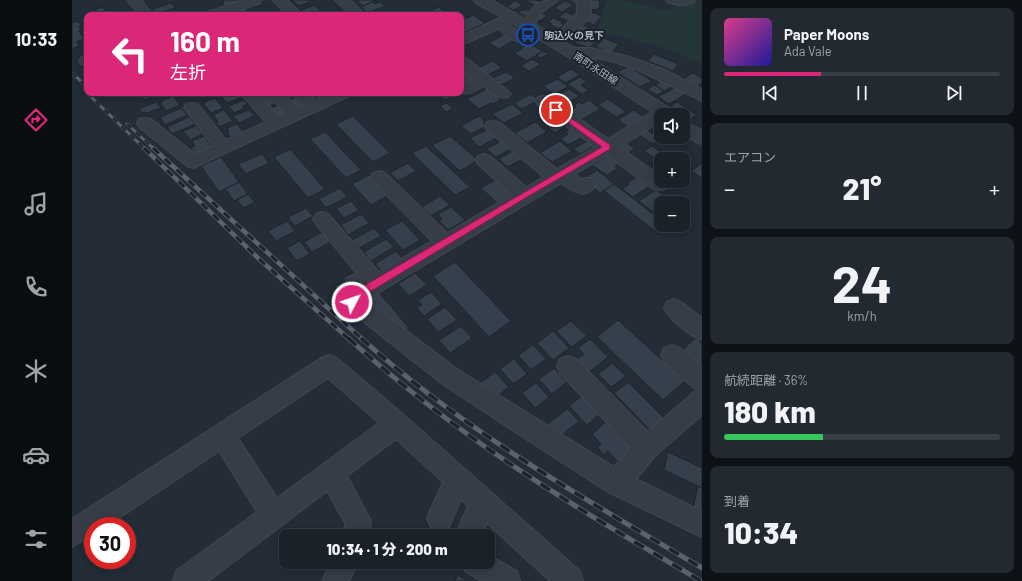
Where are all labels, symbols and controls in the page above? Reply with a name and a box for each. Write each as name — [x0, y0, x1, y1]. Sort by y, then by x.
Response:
bus stop icon: 駒込火の見下 — [515, 22, 541, 48]
text: 160 m — [170, 24, 240, 58]
text: Paper Moons — [784, 25, 869, 43]
text: 10:33 — [15, 28, 57, 50]
icon: left — [104, 28, 156, 80]
place label: 駒込火の見下 — [544, 29, 604, 41]
text: Ada Vale — [784, 43, 832, 59]
street label: 南町永田線 — [572, 49, 620, 87]
text: 左折 — [170, 61, 206, 83]
icon: previous — [759, 82, 781, 104]
icon: pause — [851, 82, 873, 104]
icon: next — [943, 82, 965, 104]
pin — [539, 93, 573, 127]
icon: arrive — [545, 99, 567, 121]
icon: directions — [22, 106, 50, 134]
map controls — [654, 108, 690, 232]
button: sound — [654, 108, 690, 144]
text: エアコン — [724, 149, 776, 165]
button: + — [654, 152, 690, 188]
text: 21° — [843, 170, 881, 206]
text: − — [724, 175, 735, 201]
text: + — [989, 175, 1000, 201]
icon: music — [22, 190, 50, 218]
button: − — [654, 196, 690, 232]
text: 24 — [832, 251, 892, 313]
icon: phone — [22, 273, 50, 301]
position arrow — [331, 281, 373, 323]
text: km/h — [847, 308, 877, 324]
icon: climate — [22, 357, 50, 385]
text: 航続距離 · 36% — [724, 372, 808, 388]
text: 180 km — [724, 393, 816, 429]
icon: car — [22, 441, 50, 469]
text: 到着 — [724, 493, 750, 509]
text: 10:34 — [724, 514, 798, 550]
speed limit sign: 30 — [84, 517, 136, 569]
icon: filters — [22, 525, 50, 553]
text: 10:34 · 1 分 · 200 m — [327, 540, 447, 558]

